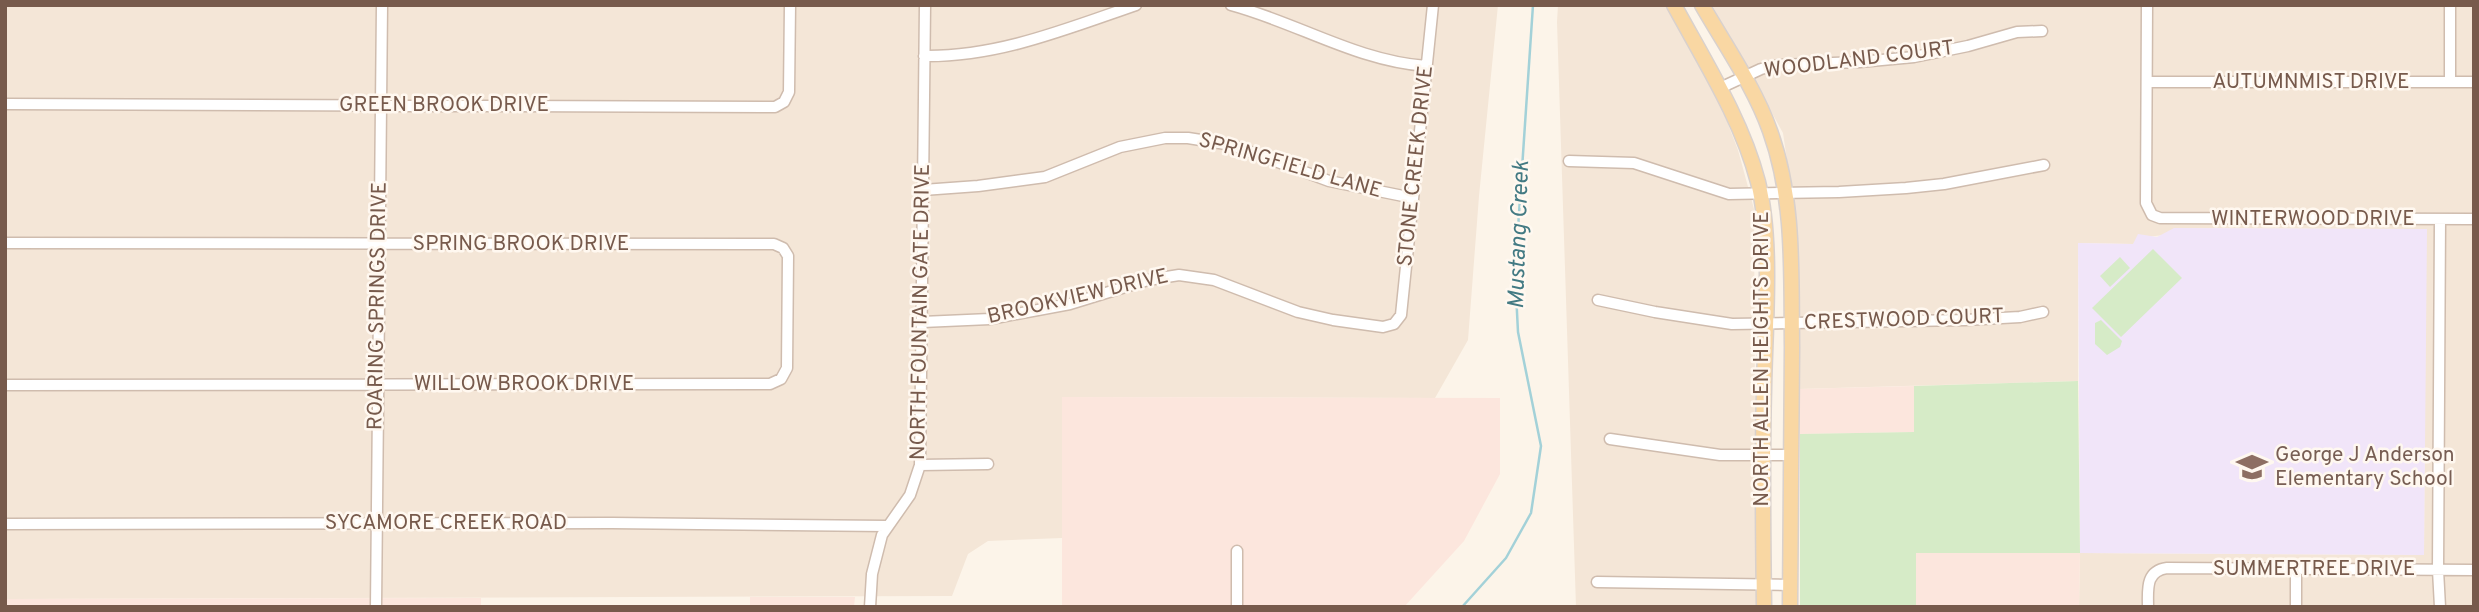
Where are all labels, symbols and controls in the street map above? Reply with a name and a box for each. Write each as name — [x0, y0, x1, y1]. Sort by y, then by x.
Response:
street label: WOODLAND COURT — [1762, 35, 1956, 85]
street label: STONE CREEK DRIVE — [1392, 64, 1440, 268]
street label: AUTUMNMIST DRIVE — [2212, 69, 2410, 96]
street label: GREEN BROOK DRIVE — [339, 92, 549, 119]
street label: SPRINGFIELD LANE — [1195, 127, 1385, 205]
water label: Mustang Creek — [1503, 160, 1537, 310]
street label: NORTH FOUNTAIN GATE DRIVE — [905, 164, 937, 460]
street label: ROARING SPRINGS DRIVE — [362, 182, 394, 430]
street label: WINTERWOOD DRIVE — [2211, 206, 2415, 233]
street label: NORTH ALLEN HEIGHTS DRIVE — [1749, 211, 1776, 507]
street label: SPRING BROOK DRIVE — [413, 231, 629, 258]
street label: BROOKVIEW DRIVE — [985, 263, 1171, 331]
street label: CRESTWOOD COURT — [1803, 303, 2005, 337]
street label: WILLOW BROOK DRIVE — [414, 371, 634, 398]
place label: George J Anderson Elementary School — [2275, 442, 2455, 493]
school or university icon: George J Anderson Elementary School — [2235, 450, 2269, 484]
street label: SYCAMORE CREEK ROAD — [325, 510, 567, 537]
street label: SUMMERTREE DRIVE — [2213, 556, 2415, 583]

